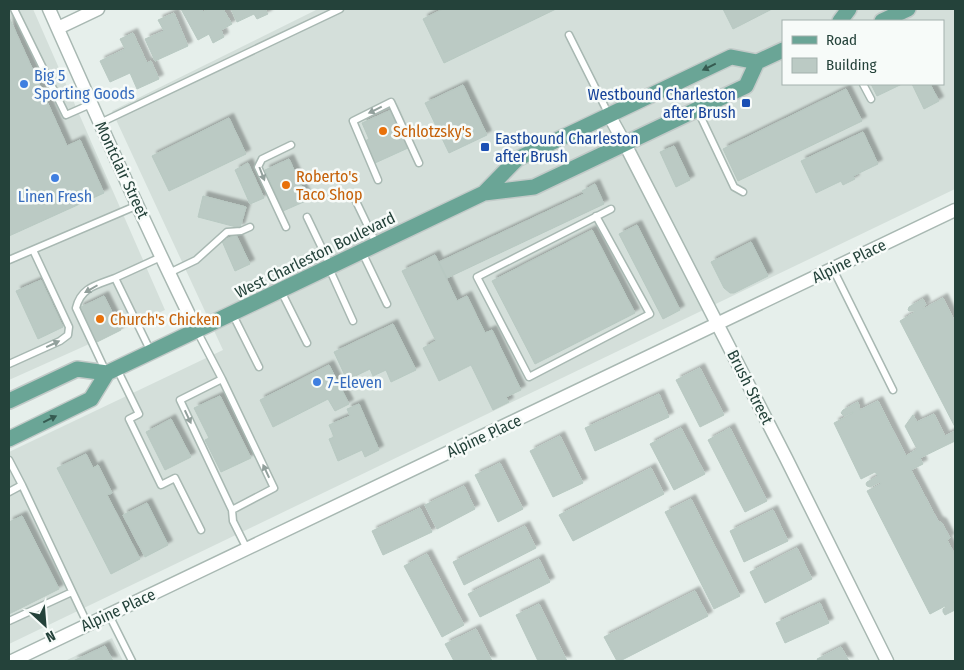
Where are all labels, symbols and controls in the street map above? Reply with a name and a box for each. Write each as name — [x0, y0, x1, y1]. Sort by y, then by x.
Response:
legend — [782, 20, 944, 85]
text: Road — [826, 31, 857, 49]
text: Building — [826, 56, 877, 74]
one-way arrow — [702, 63, 716, 71]
place label: Big 5 Sporting Goods — [34, 66, 135, 103]
marker: Big 5 Sporting Goods — [18, 78, 30, 90]
place label: Westbound Charleston after Brush — [588, 85, 736, 122]
marker: Westbound Charleston after Brush — [740, 97, 752, 109]
one-way arrow — [368, 106, 382, 114]
street label: Montclair Street — [91, 119, 153, 222]
place label: Schlotzsky's — [393, 122, 472, 141]
marker: Schlotzsky's — [377, 125, 389, 137]
place label: Eastbound Charleston after Brush — [495, 129, 639, 166]
marker: Eastbound Charleston after Brush — [479, 141, 491, 153]
one-way arrow — [258, 167, 266, 182]
place label: Roberto's Taco Shop — [296, 167, 362, 204]
marker: Linen Fresh — [49, 172, 61, 184]
marker: Roberto's Taco Shop — [280, 179, 292, 191]
place label: Linen Fresh — [18, 187, 92, 206]
street label: West Charleston Boulevard — [232, 208, 398, 302]
street label: Alpine Place — [809, 235, 889, 287]
one-way arrow — [84, 284, 98, 293]
place label: Church's Chicken — [110, 310, 220, 329]
marker: Church's Chicken — [94, 313, 106, 325]
one-way arrow — [46, 340, 60, 348]
street label: Brush Street — [723, 347, 777, 428]
place label: 7-Eleven — [327, 373, 382, 392]
marker: 7-Eleven — [311, 376, 323, 388]
one-way arrow — [185, 410, 193, 424]
street label: Alpine Place — [444, 410, 524, 461]
one-way arrow — [43, 415, 57, 423]
one-way arrow — [262, 464, 270, 478]
street label: Alpine Place — [78, 584, 158, 635]
north arrow — [20, 600, 70, 650]
text: N — [43, 627, 58, 646]

